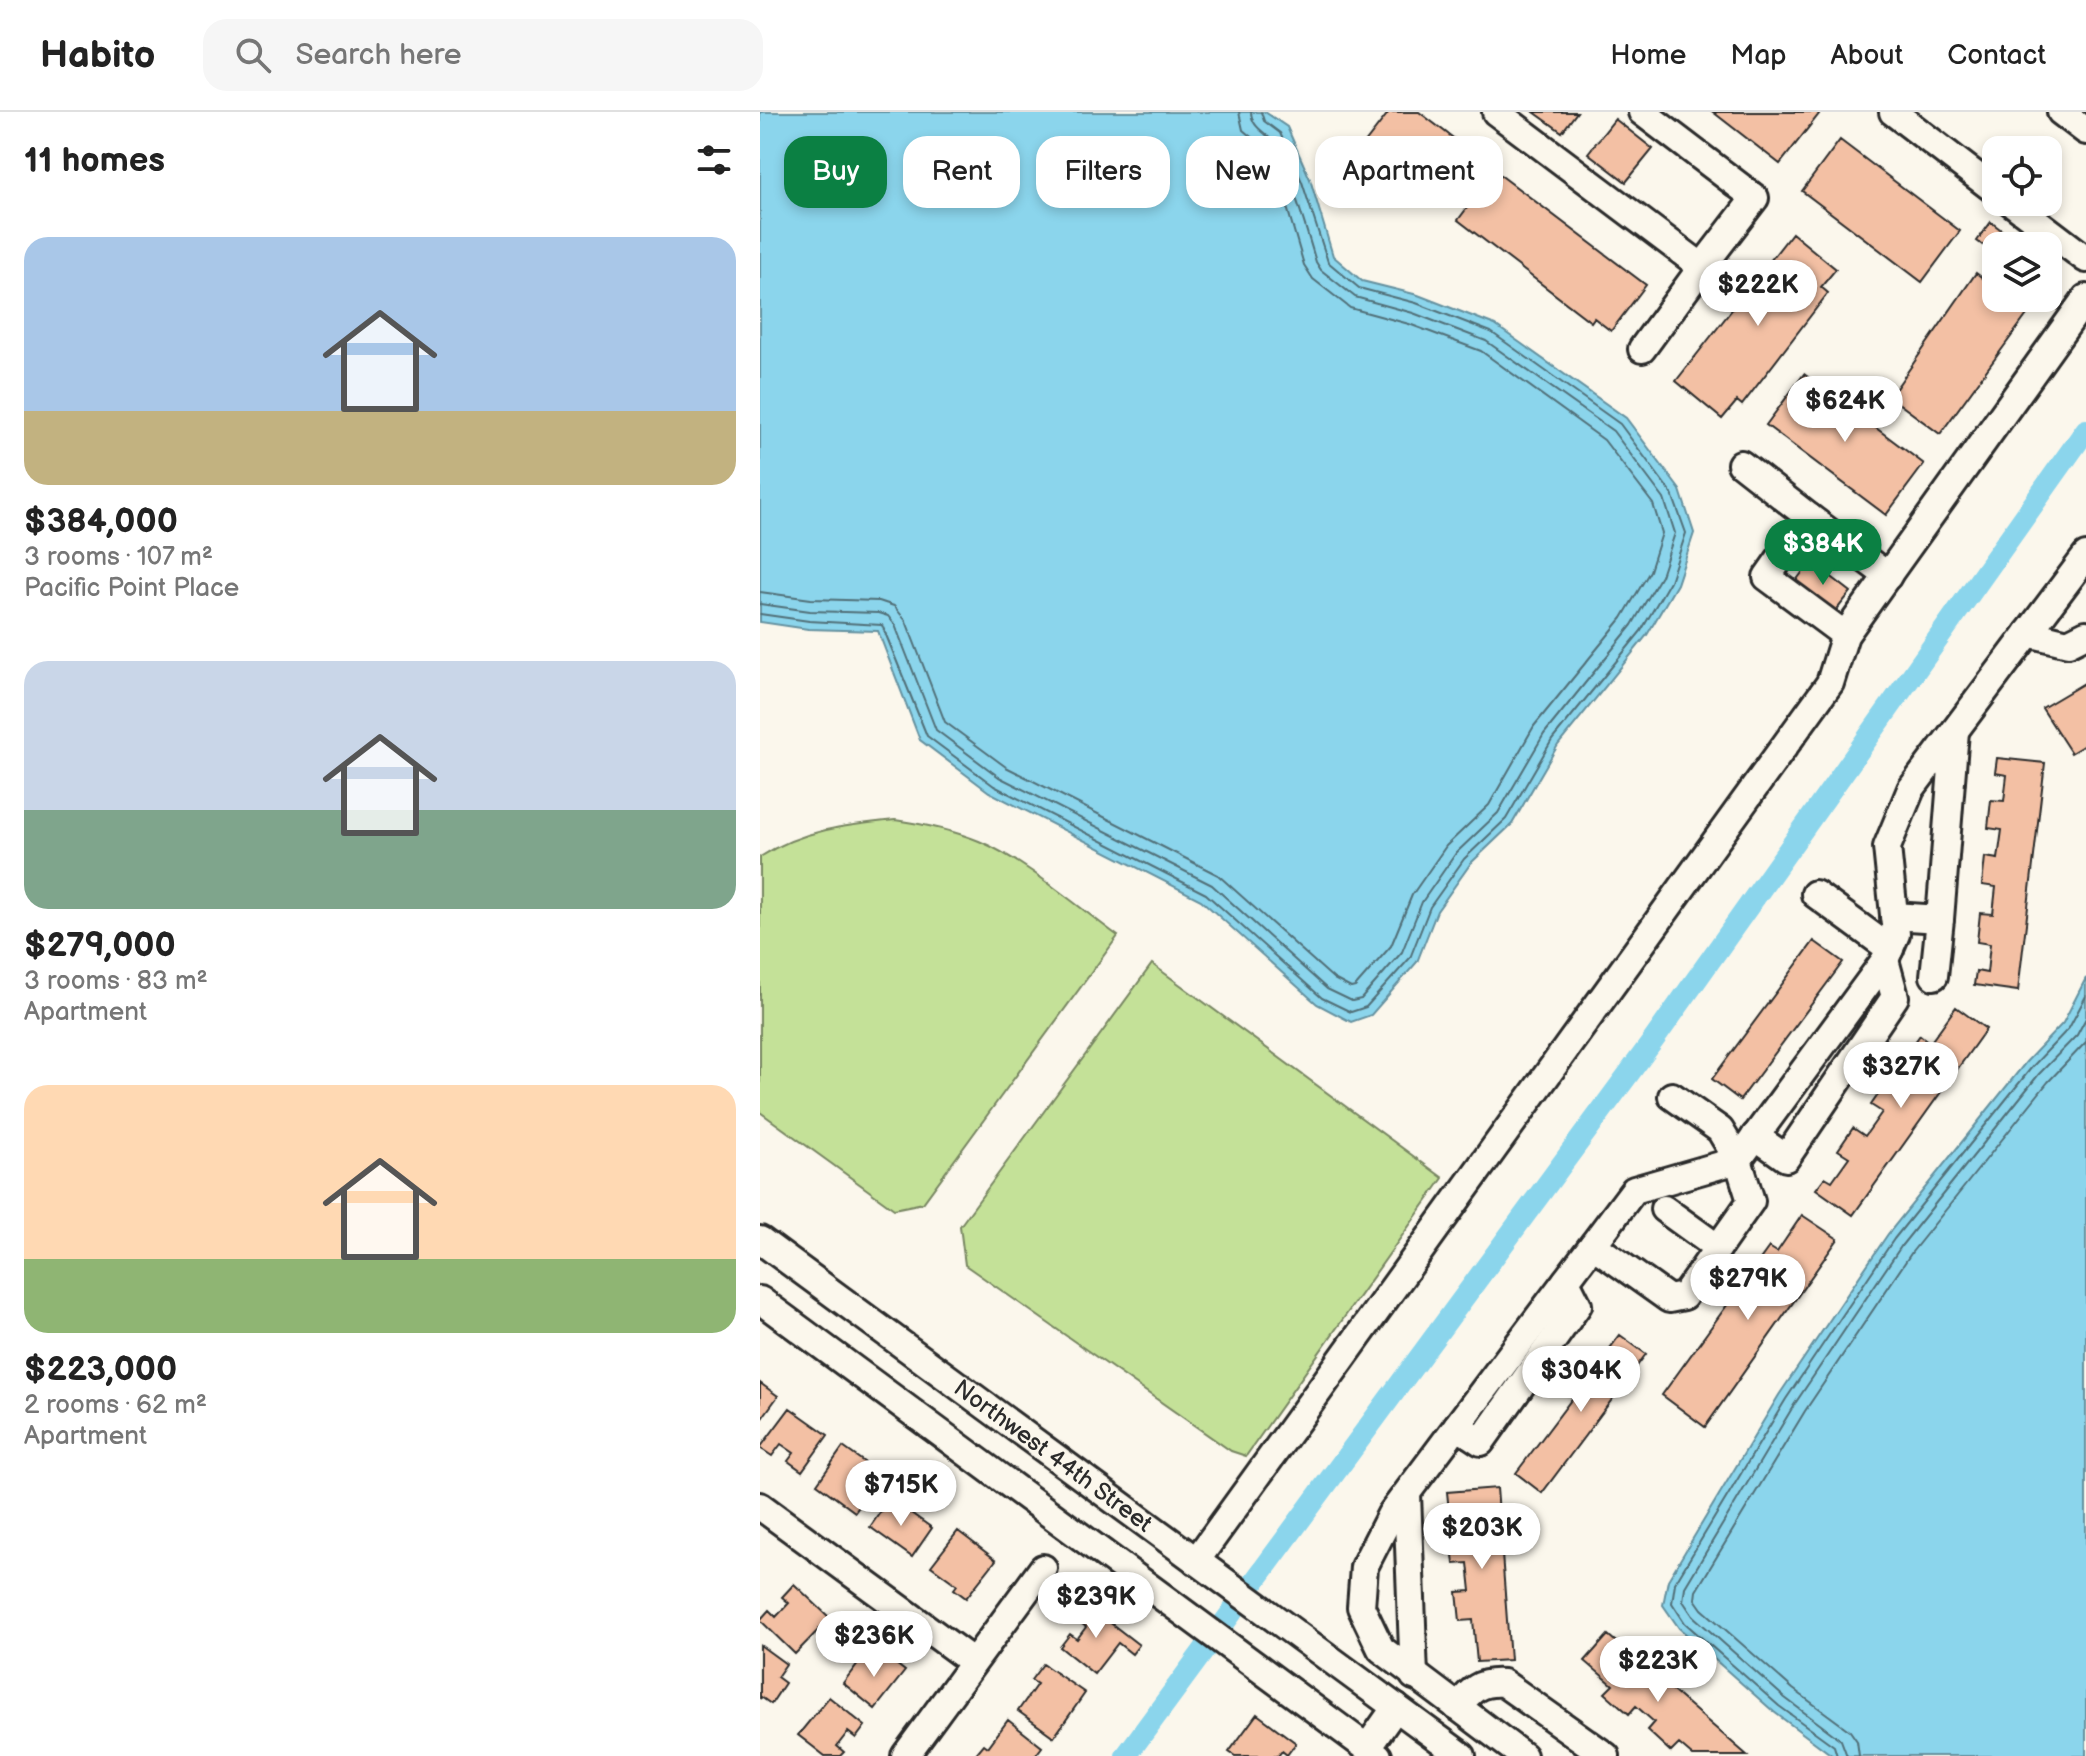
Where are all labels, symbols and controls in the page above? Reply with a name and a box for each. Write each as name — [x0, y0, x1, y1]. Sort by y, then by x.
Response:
search box — [203, 19, 763, 91]
text: Habito — [40, 33, 155, 78]
icon: search — [231, 33, 275, 77]
text: Search here — [295, 37, 462, 73]
text: Home — [1610, 39, 1686, 72]
text: Map — [1730, 39, 1787, 72]
text: About — [1831, 39, 1903, 72]
text: Contact — [1947, 39, 2046, 72]
chip: Buy — [784, 136, 887, 208]
chip: Rent — [903, 136, 1020, 208]
chip: Filters — [1036, 136, 1170, 208]
chip: New — [1186, 136, 1299, 208]
chip: Apartment — [1315, 136, 1503, 208]
map controls — [1982, 136, 2062, 312]
button: locate — [1982, 136, 2062, 216]
icon: filters — [692, 138, 736, 182]
text: 11 homes — [24, 140, 165, 181]
button: layers — [1982, 232, 2062, 312]
pin: $222K — [1702, 260, 1814, 328]
text: $222K — [1717, 270, 1799, 301]
icon: home — [308, 289, 452, 433]
pin: $624K — [1789, 376, 1901, 444]
text: $624K — [1805, 386, 1885, 417]
text: $384,000 — [24, 501, 178, 542]
pin: $384K — [1767, 519, 1879, 587]
text: $384K — [1783, 529, 1863, 560]
text: 3 rooms · 107 m² — [24, 542, 213, 573]
text: Pacific Point Place — [24, 573, 239, 604]
icon: home — [308, 713, 452, 857]
text: $279,000 — [24, 925, 176, 966]
text: 3 rooms · 83 m² — [24, 966, 208, 997]
text: Apartment — [24, 997, 147, 1028]
pin: $327K — [1845, 1042, 1957, 1110]
text: $327K — [1861, 1052, 1941, 1083]
icon: home — [308, 1137, 452, 1281]
pin: $279K — [1692, 1254, 1804, 1322]
text: $279K — [1708, 1264, 1788, 1295]
pin: $304K — [1525, 1346, 1637, 1414]
text: $223,000 — [24, 1349, 177, 1390]
text: $304K — [1540, 1356, 1622, 1387]
street label: Northwest 44th Street — [948, 1374, 1158, 1539]
text: 2 rooms · 62 m² — [24, 1390, 207, 1421]
text: Apartment — [24, 1421, 147, 1452]
pin: $715K — [845, 1460, 957, 1528]
text: $715K — [863, 1470, 939, 1501]
pin: $203K — [1426, 1503, 1538, 1571]
text: $203K — [1441, 1513, 1523, 1544]
pin: $239K — [1040, 1572, 1152, 1640]
text: $239K — [1056, 1582, 1136, 1613]
pin: $236K — [818, 1611, 930, 1679]
text: $236K — [834, 1621, 914, 1652]
pin: $223K — [1602, 1636, 1714, 1704]
text: $223K — [1618, 1646, 1698, 1677]

